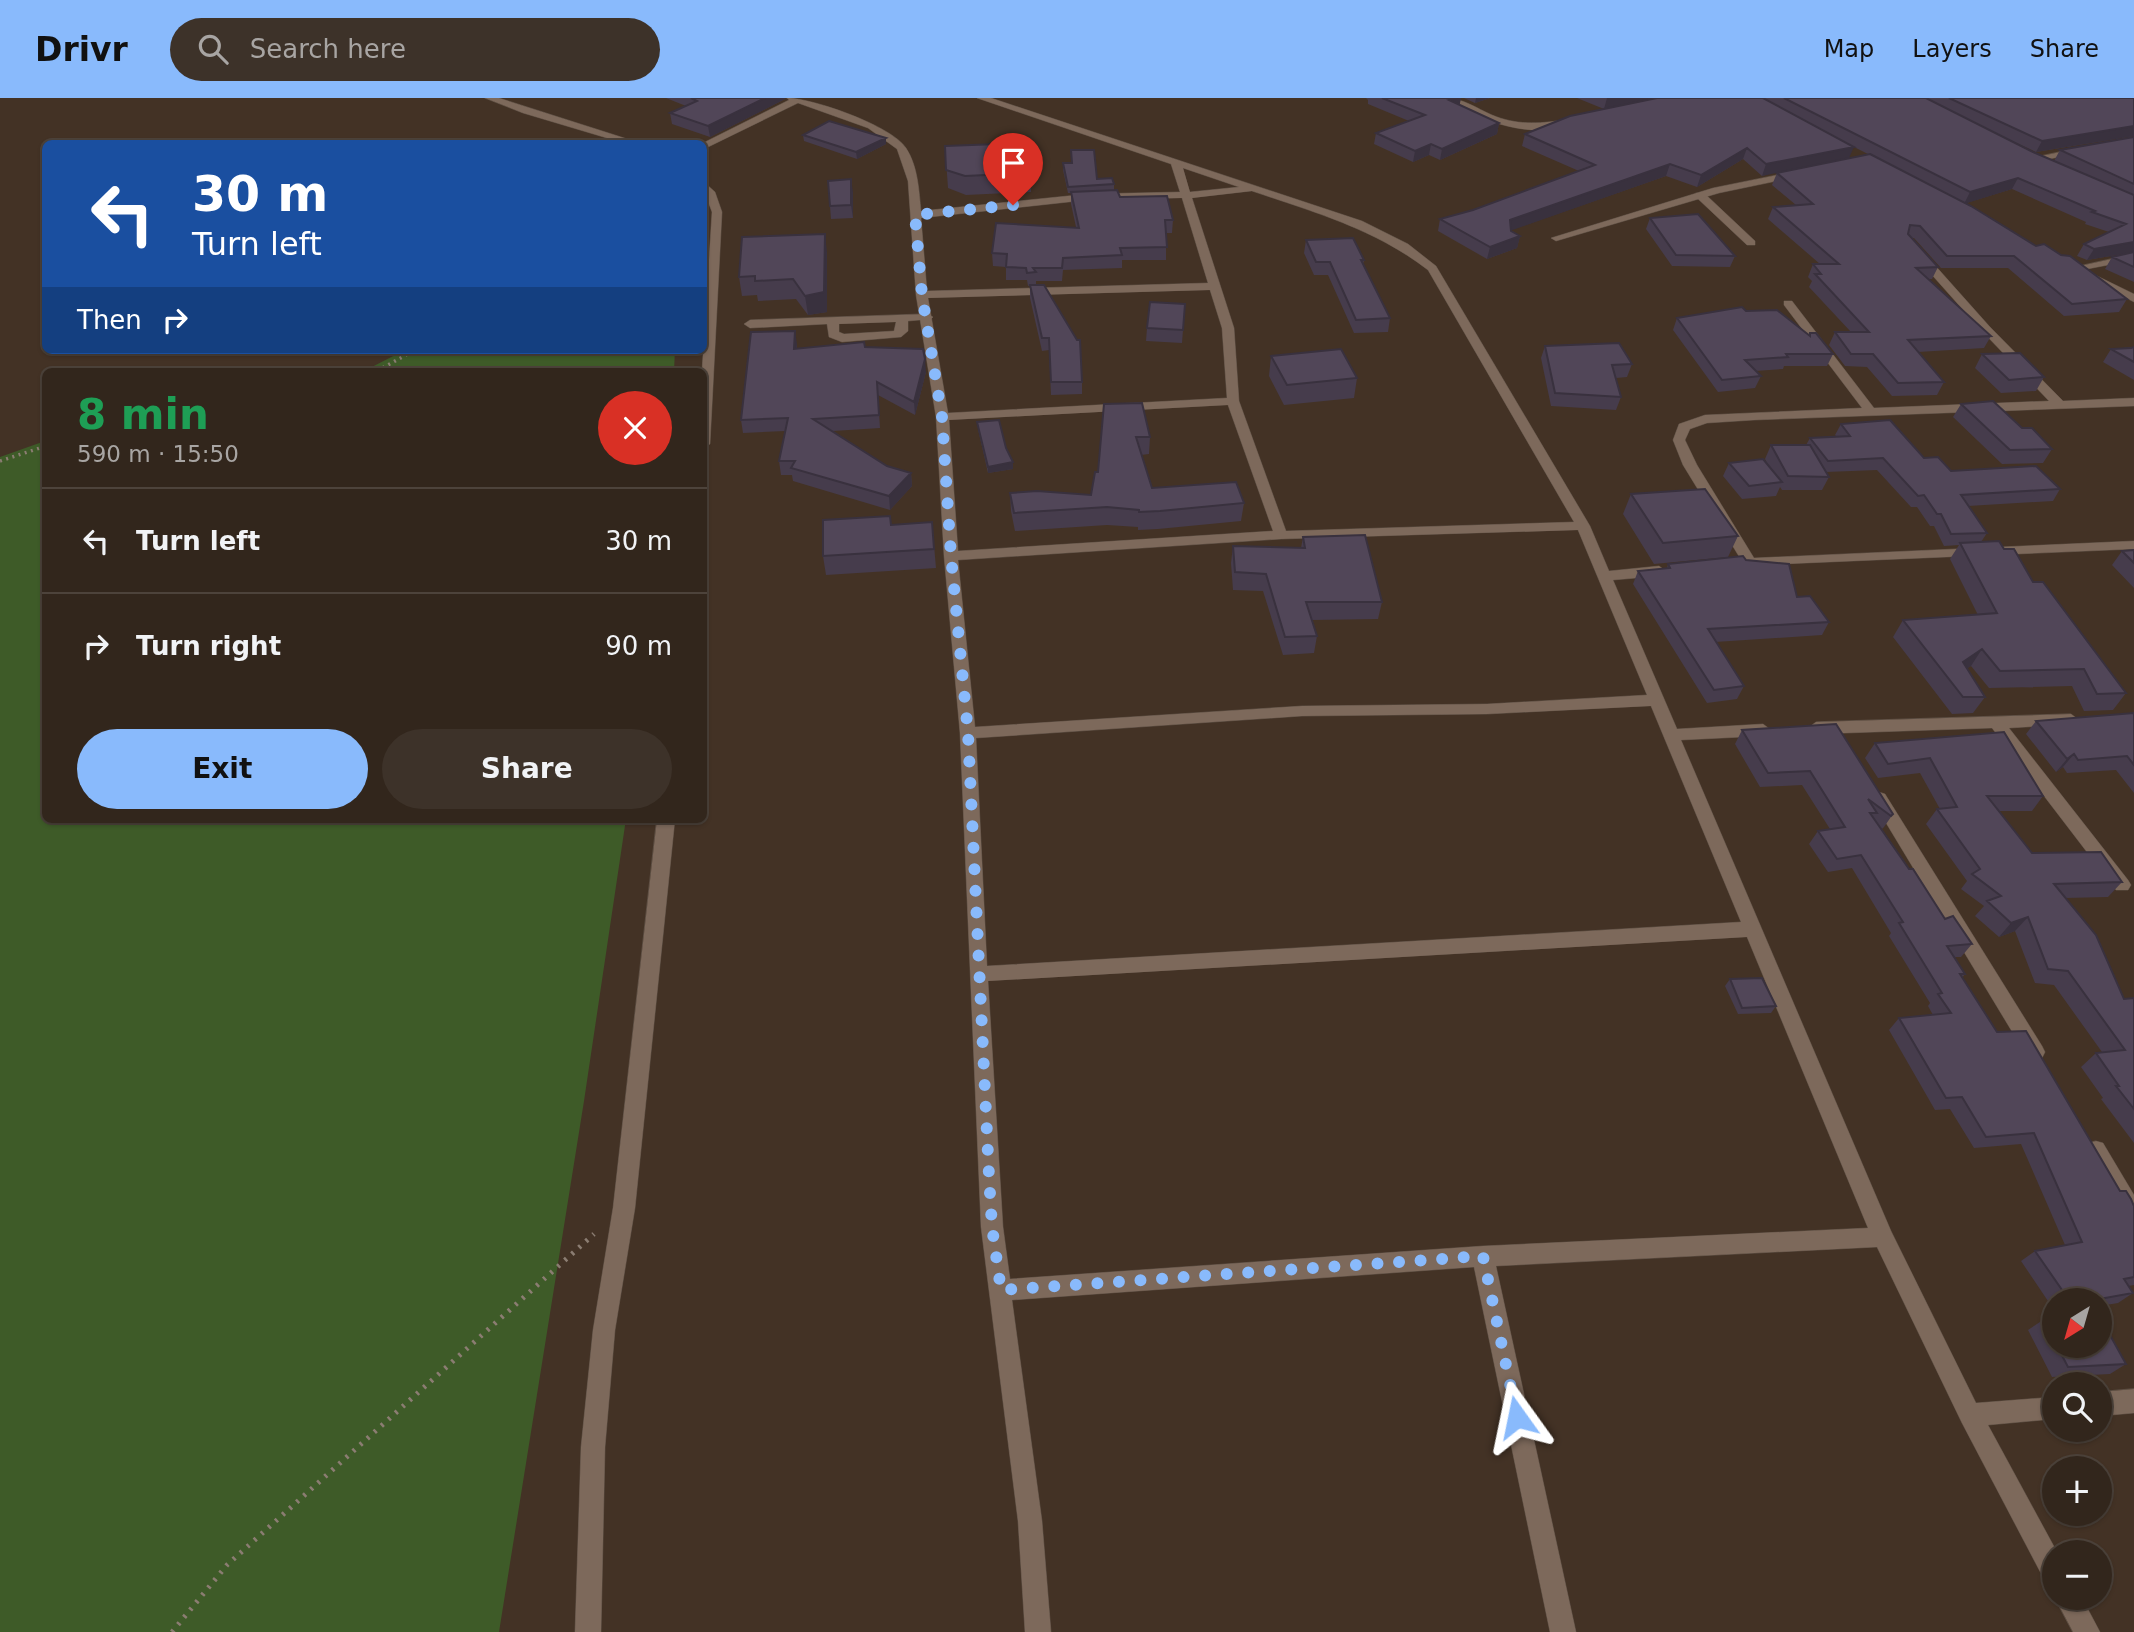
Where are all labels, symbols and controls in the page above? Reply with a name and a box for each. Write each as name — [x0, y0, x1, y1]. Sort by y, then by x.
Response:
search box — [170, 18, 660, 81]
text: Drivr — [35, 30, 128, 69]
icon: search — [194, 30, 232, 68]
text: Search here — [250, 34, 406, 64]
text: Map — [1824, 35, 1874, 63]
text: Layers — [1912, 35, 1992, 63]
text: Share — [2030, 35, 2099, 63]
pin — [983, 133, 1043, 205]
icon: arrive — [994, 144, 1032, 182]
text: 30 m — [192, 166, 328, 223]
icon: left — [77, 168, 168, 259]
text: Turn left — [192, 225, 322, 263]
icon: right — [156, 301, 194, 339]
text: Then — [77, 305, 142, 335]
text: 8 min — [77, 390, 209, 439]
button: close — [598, 391, 672, 465]
text: 590 m · 15:50 — [77, 441, 239, 467]
icon: left — [77, 522, 115, 560]
text: Turn left — [136, 526, 260, 556]
text: 30 m — [605, 526, 672, 556]
icon: right — [77, 627, 115, 665]
text: Turn right — [136, 631, 281, 661]
text: 90 m — [605, 631, 672, 661]
button: Exit — [77, 729, 368, 809]
button: Share — [382, 729, 672, 809]
north arrow — [2042, 1288, 2112, 1358]
map controls — [2042, 1288, 2112, 1610]
button: search — [2042, 1372, 2112, 1442]
position arrow — [1480, 1380, 1554, 1454]
button: + — [2042, 1456, 2112, 1526]
button: − — [2042, 1540, 2112, 1610]

